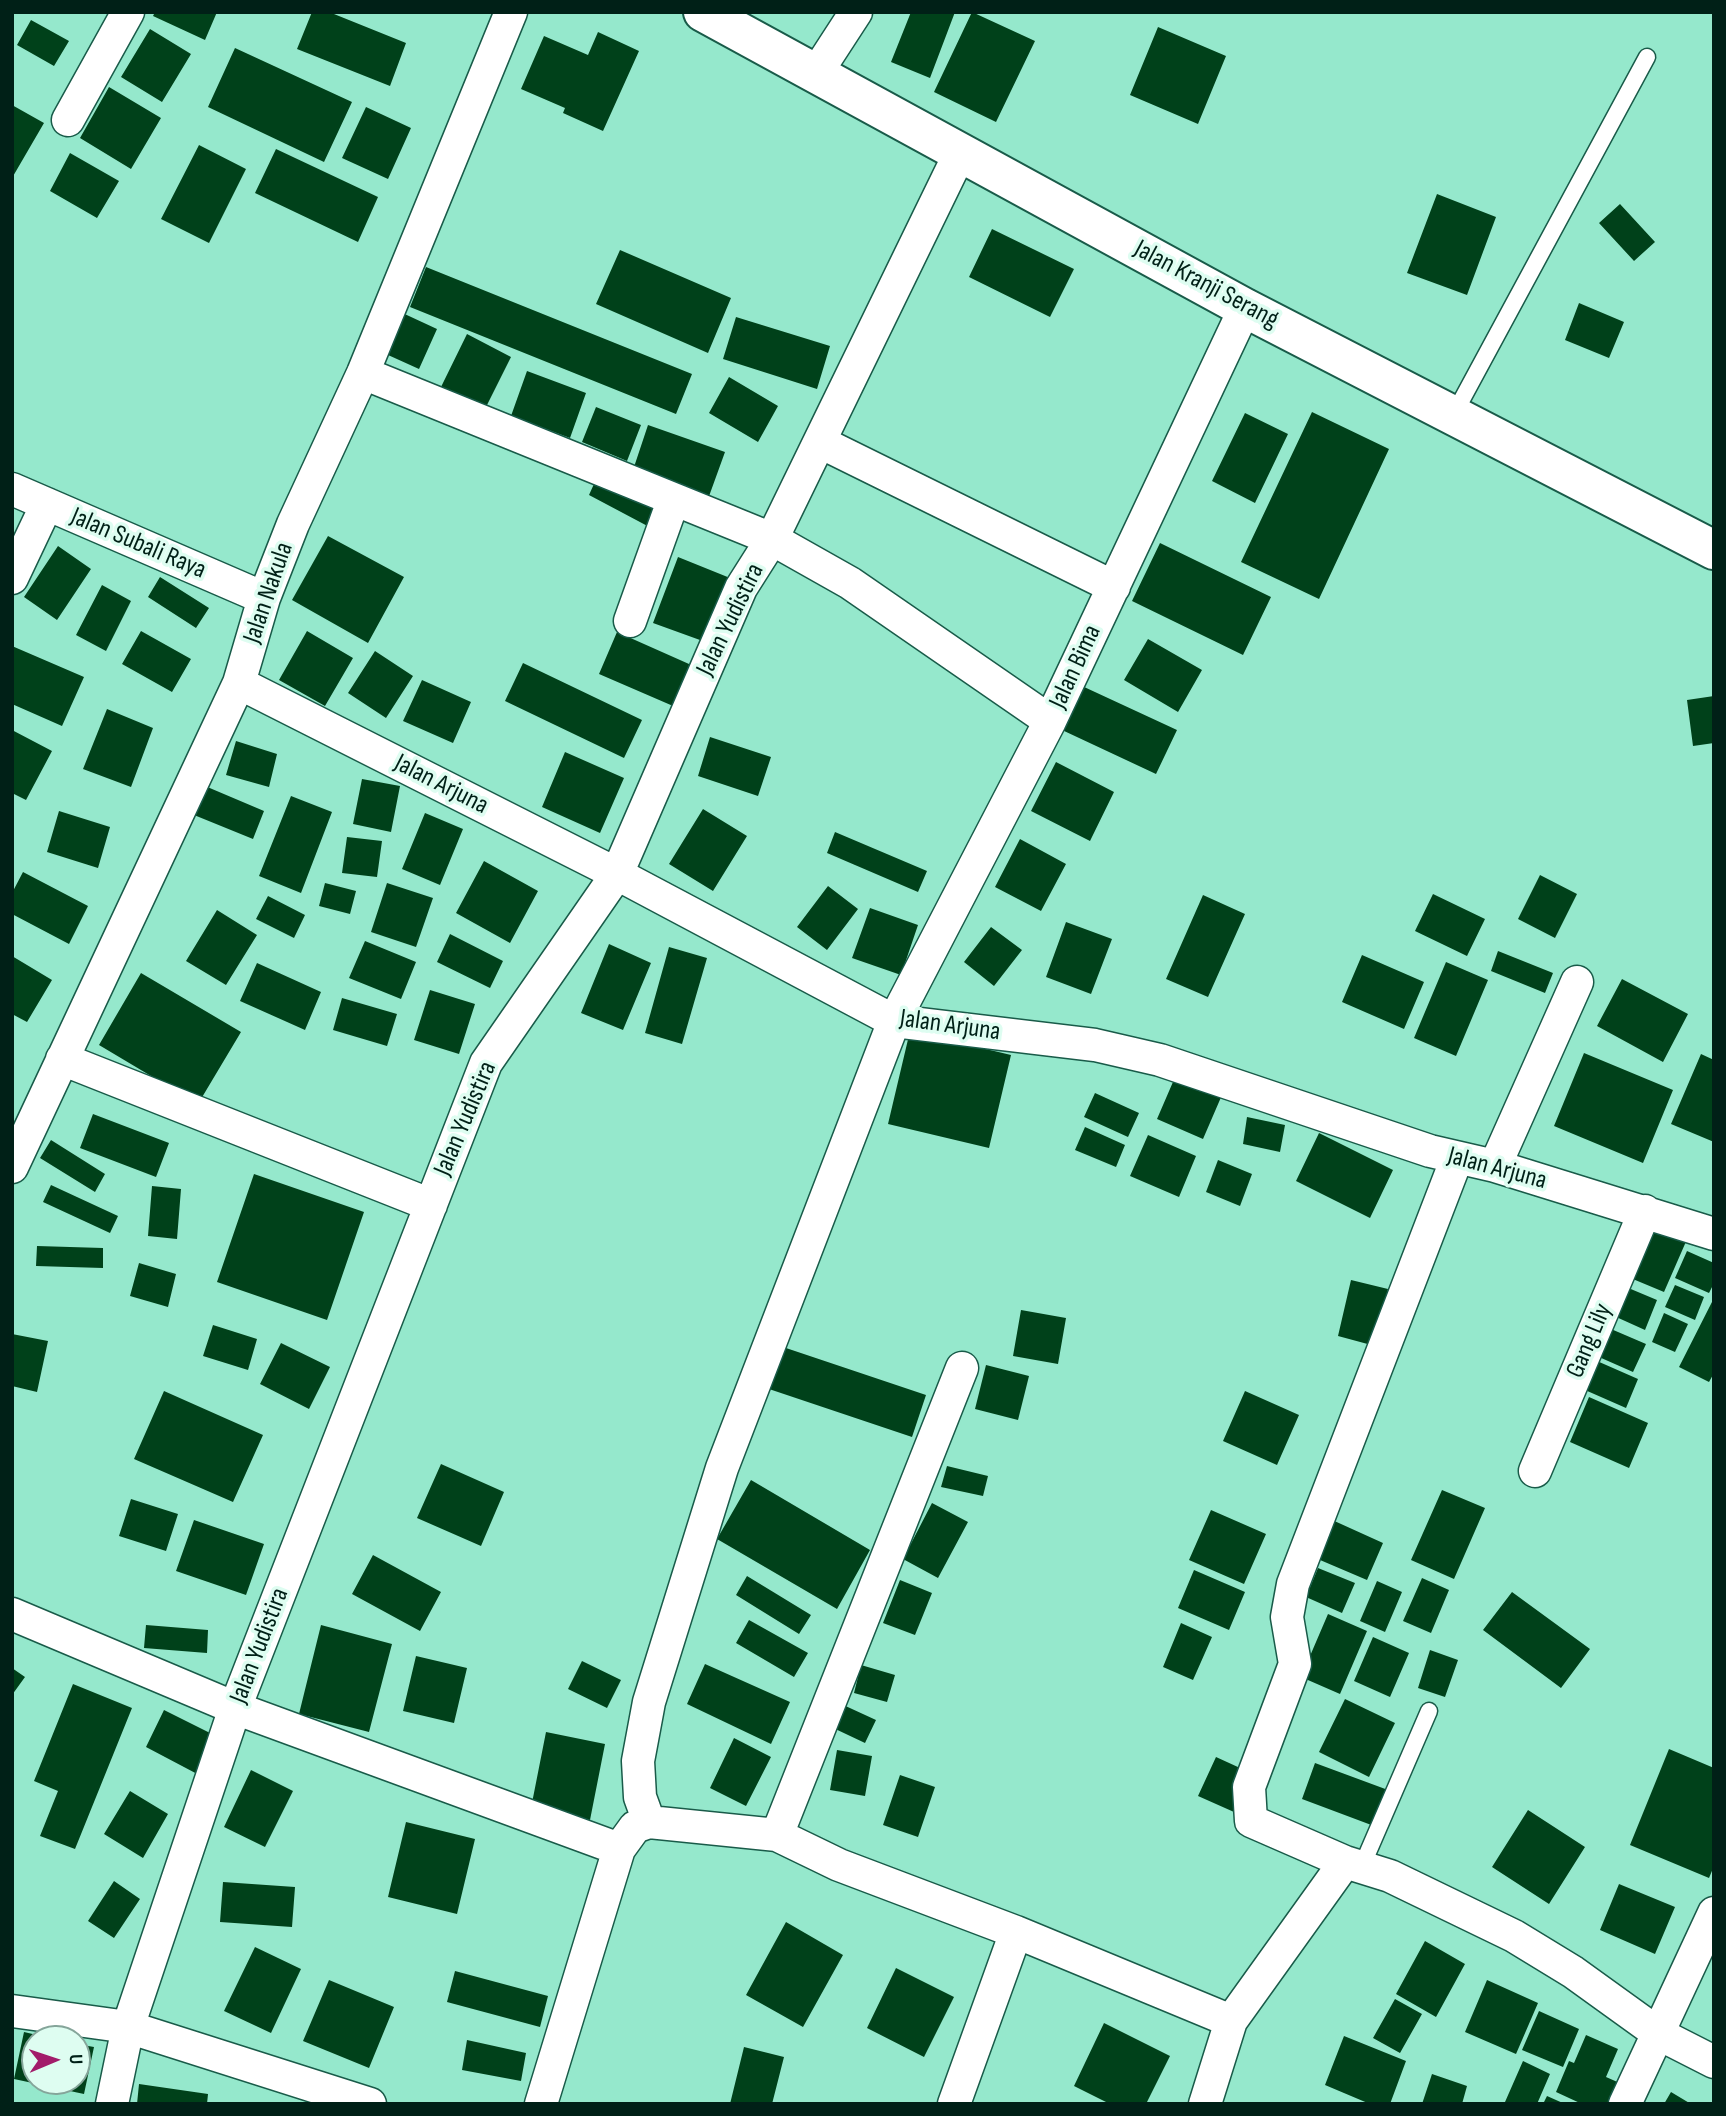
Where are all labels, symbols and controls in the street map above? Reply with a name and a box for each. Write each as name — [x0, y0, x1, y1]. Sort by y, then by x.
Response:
street label: Jalan Kranji Serang — [1128, 234, 1284, 336]
street label: Jalan Subali Raya — [66, 502, 210, 586]
street label: Jalan Nakula — [237, 539, 301, 647]
street label: Jalan Yudistira — [690, 559, 772, 681]
street label: Jalan Bima — [1043, 620, 1109, 714]
street label: Jalan Arjuna — [389, 748, 493, 822]
street label: Jalan Arjuna — [898, 1004, 1002, 1048]
street label: Jalan Yudistira — [428, 1057, 504, 1181]
street label: Jalan Arjuna — [1444, 1141, 1550, 1197]
street label: Gang Lily — [1560, 1299, 1620, 1383]
street label: Jalan Yudistira — [224, 1584, 296, 1708]
north arrow — [21, 2025, 91, 2095]
text: U — [64, 2054, 87, 2065]

